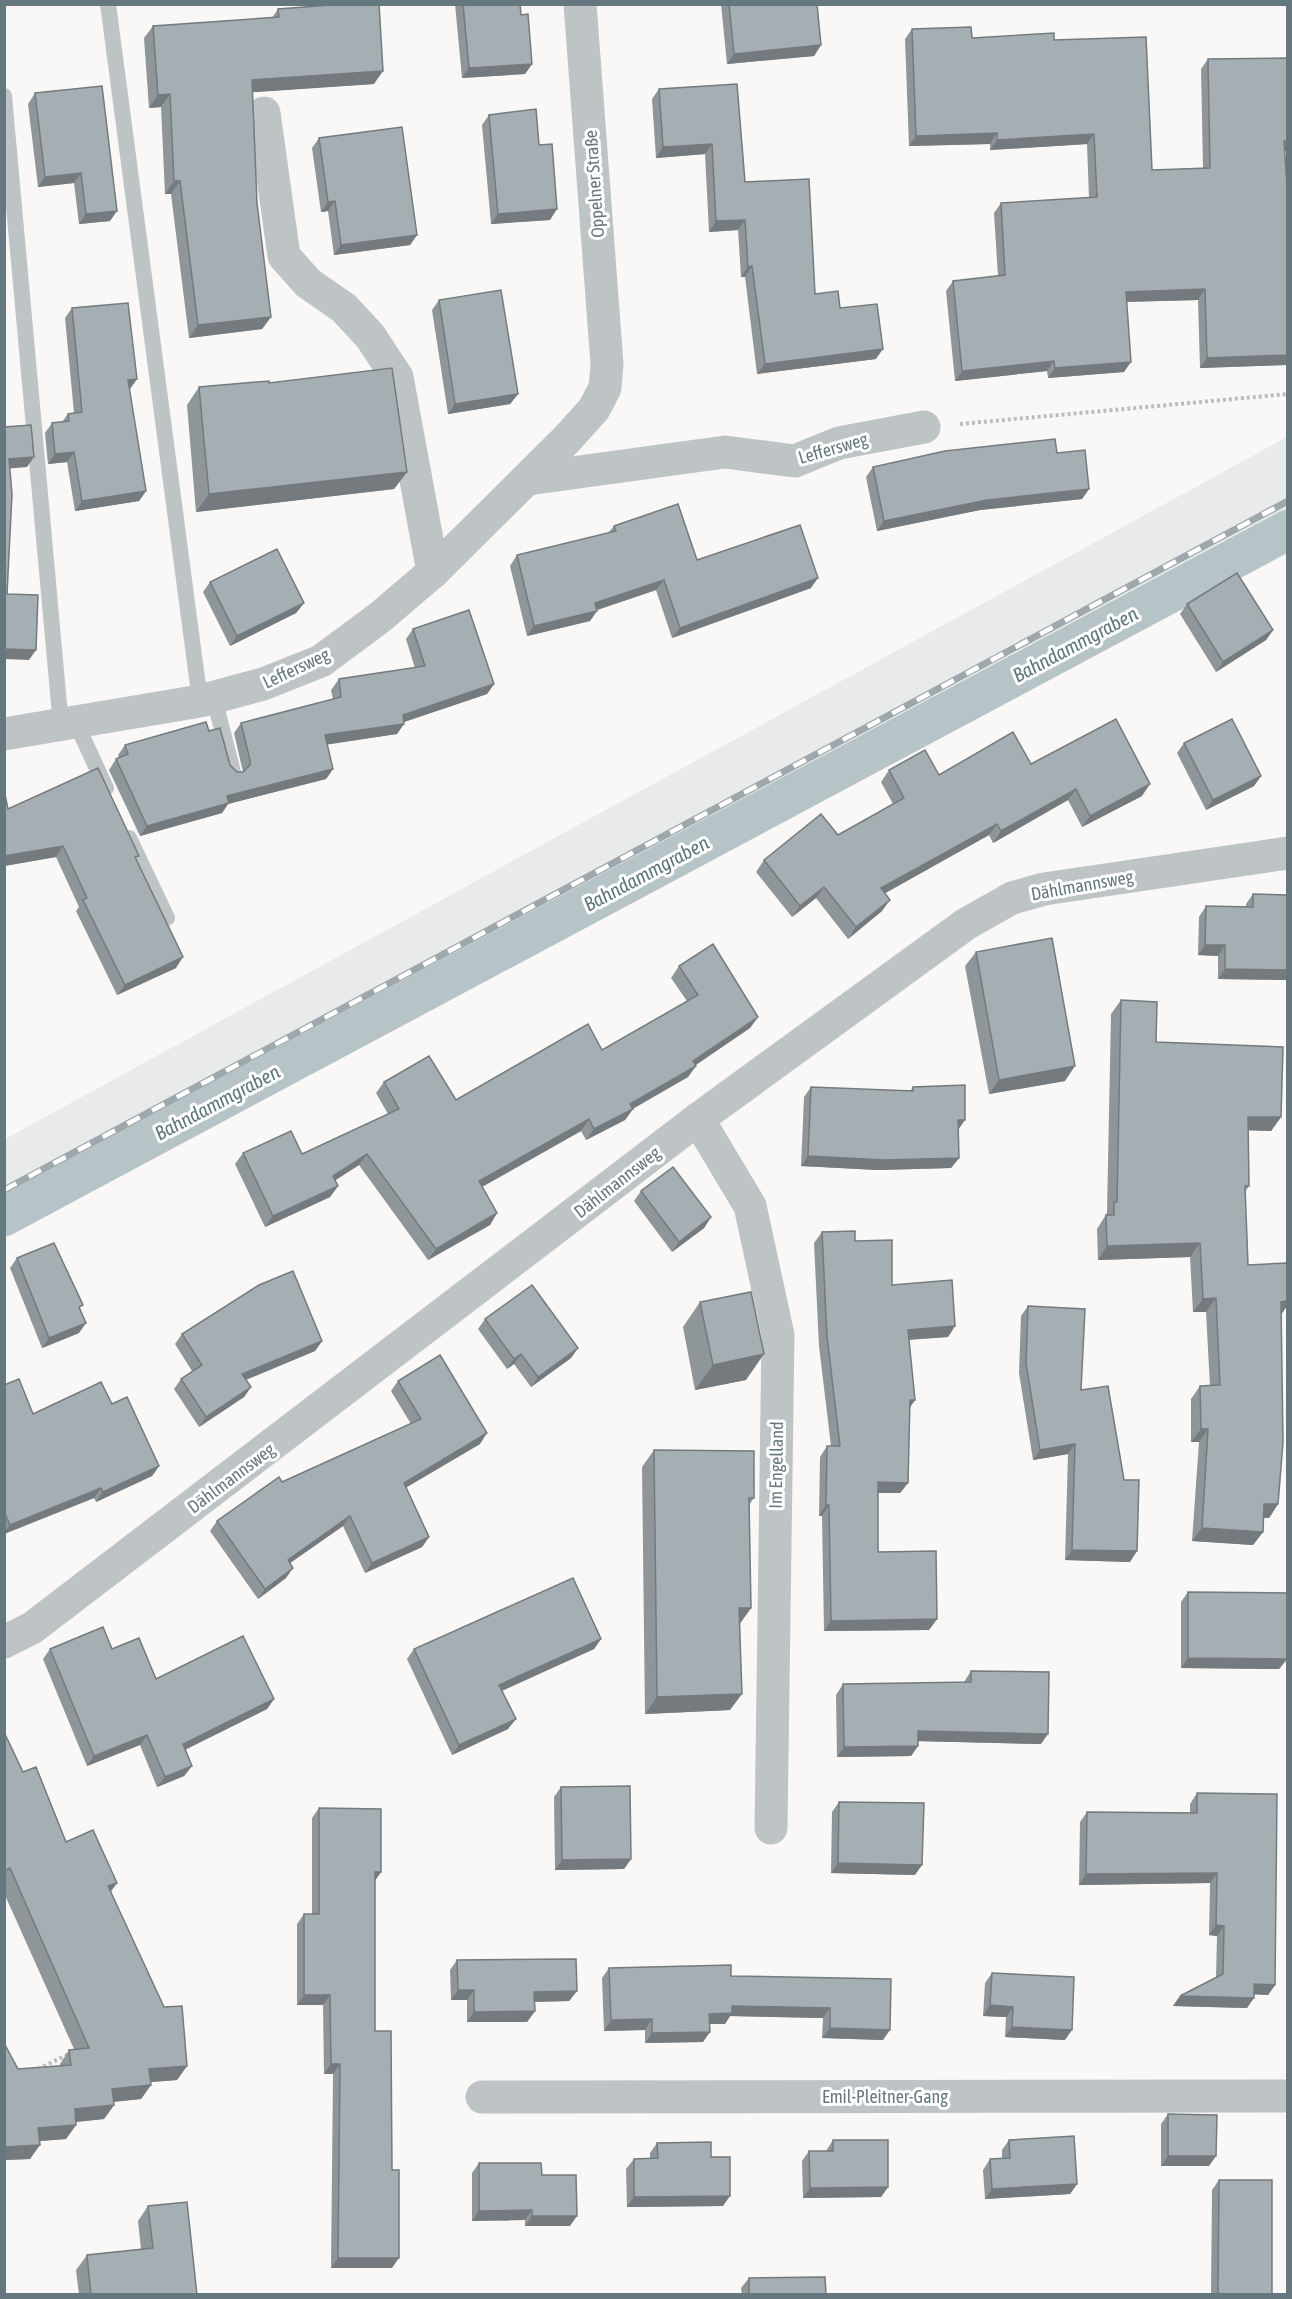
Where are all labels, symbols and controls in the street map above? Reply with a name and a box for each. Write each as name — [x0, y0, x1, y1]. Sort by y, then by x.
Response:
street label: Oppelner Straße — [580, 129, 608, 239]
street label: Leffersweg — [796, 428, 870, 468]
water label: Bahndammgraben — [1009, 601, 1142, 687]
street label: Leffersweg — [259, 643, 333, 693]
water label: Bahndammgraben — [580, 830, 713, 916]
street label: Dählmannsweg — [1029, 866, 1135, 904]
water label: Bahndammgraben — [151, 1059, 284, 1145]
street label: Dählmannsweg — [570, 1142, 664, 1222]
street label: Im Engelland — [765, 1421, 787, 1509]
street label: Dählmannsweg — [183, 1438, 279, 1518]
street label: Emil-Pleitner-Gang — [822, 2086, 948, 2107]

